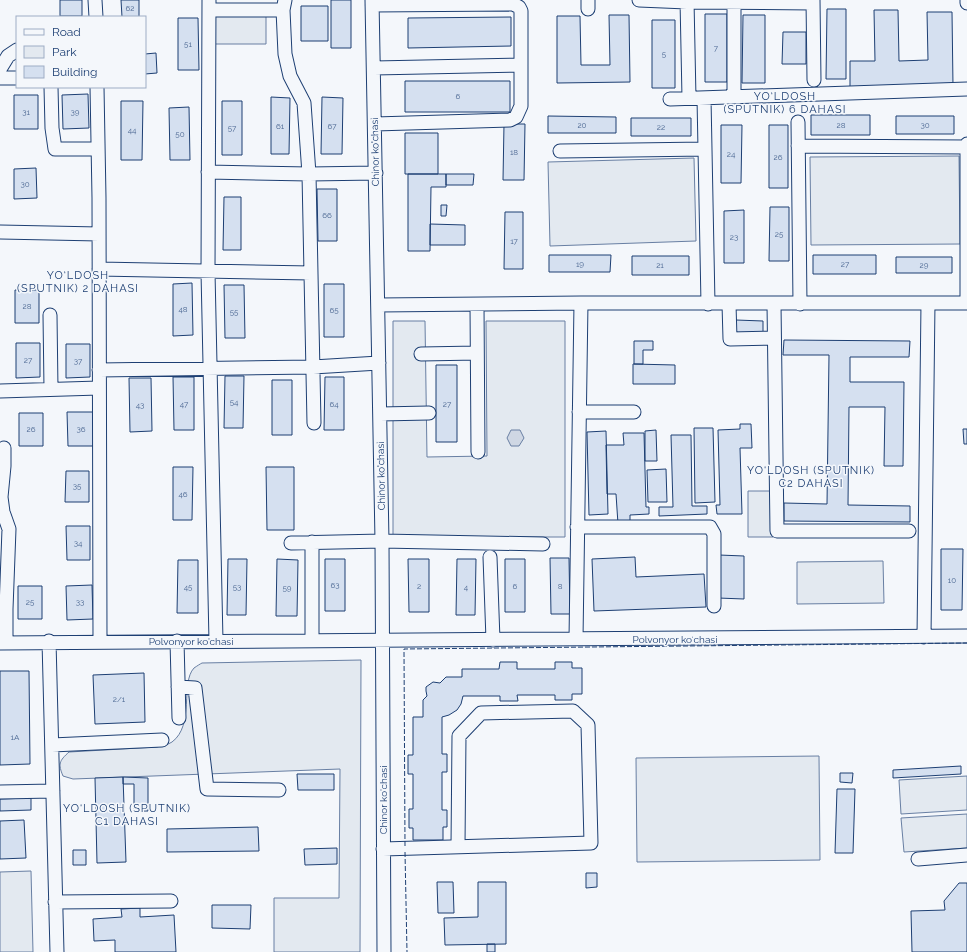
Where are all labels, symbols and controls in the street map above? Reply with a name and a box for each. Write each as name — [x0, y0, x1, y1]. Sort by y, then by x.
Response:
house number: 62 — [126, 3, 135, 13]
legend — [16, 16, 146, 88]
text: Road — [52, 25, 81, 39]
house number: 51 — [184, 39, 192, 49]
house number: 7 — [714, 43, 719, 53]
text: Park — [52, 45, 77, 59]
house number: 5 — [662, 49, 667, 59]
text: Building — [52, 65, 98, 79]
district label: YO‘LDOSH (SPUTNIK) 6 DAHASI — [724, 90, 846, 116]
house number: 6 — [456, 91, 461, 101]
house number: 31 — [22, 107, 30, 117]
house number: 39 — [71, 107, 80, 117]
street label: Chinor ko'chasi — [369, 118, 381, 186]
house number: 20 — [577, 120, 587, 130]
house number: 28 — [837, 120, 846, 130]
house number: 30 — [920, 120, 930, 130]
house number: 61 — [276, 121, 285, 131]
house number: 67 — [327, 121, 337, 131]
house number: 22 — [657, 122, 665, 132]
house number: 57 — [228, 123, 237, 133]
house number: 44 — [128, 125, 137, 135]
house number: 50 — [175, 129, 185, 139]
house number: 18 — [510, 147, 518, 157]
house number: 24 — [727, 149, 736, 159]
house number: 26 — [774, 152, 783, 162]
house number: 30 — [20, 179, 30, 189]
house number: 66 — [322, 210, 332, 220]
house number: 25 — [775, 229, 784, 239]
house number: 23 — [730, 232, 738, 242]
house number: 17 — [510, 236, 519, 246]
house number: 19 — [576, 259, 584, 269]
house number: 27 — [841, 259, 850, 269]
house number: 21 — [656, 260, 664, 270]
house number: 29 — [920, 260, 929, 270]
district label: YO‘LDOSH (SPUTNIK) 2 DAHASI — [17, 269, 139, 295]
house number: 28 — [23, 301, 32, 311]
house number: 48 — [178, 304, 188, 314]
house number: 65 — [329, 305, 339, 315]
house number: 55 — [230, 307, 239, 317]
house number: 27 — [24, 355, 33, 365]
house number: 37 — [74, 356, 83, 366]
house number: 54 — [230, 397, 239, 407]
house number: 47 — [180, 399, 189, 409]
house number: 64 — [329, 399, 339, 409]
house number: 27 — [443, 399, 452, 409]
house number: 43 — [136, 400, 144, 410]
house number: 26 — [27, 424, 36, 434]
house number: 36 — [76, 424, 86, 434]
street label: Chinor ko'chasi — [375, 442, 387, 510]
district label: YO‘LDOSH (SPUTNIK) C2 DAHASI — [747, 464, 875, 490]
house number: 35 — [73, 481, 82, 491]
house number: 46 — [178, 489, 188, 499]
house number: 34 — [74, 538, 83, 548]
house number: 10 — [948, 575, 956, 585]
house number: 63 — [330, 580, 340, 590]
house number: 2 — [417, 581, 421, 591]
house number: 6 — [513, 581, 518, 591]
house number: 8 — [558, 581, 563, 591]
house number: 45 — [184, 582, 193, 592]
house number: 53 — [233, 582, 241, 592]
house number: 4 — [464, 582, 469, 592]
house number: 59 — [282, 583, 292, 593]
house number: 25 — [26, 597, 35, 607]
house number: 33 — [76, 597, 84, 607]
street label: Polvonyor koʻchasi — [633, 634, 717, 645]
street label: Polvonyor ko'chasi — [149, 636, 233, 647]
house number: 2/1 — [113, 694, 126, 704]
house number: 1А — [11, 732, 20, 742]
street label: Chinor ko'chasi — [378, 766, 389, 834]
district label: YO‘LDOSH (SPUTNIK) C1 DAHASI — [63, 802, 191, 828]

